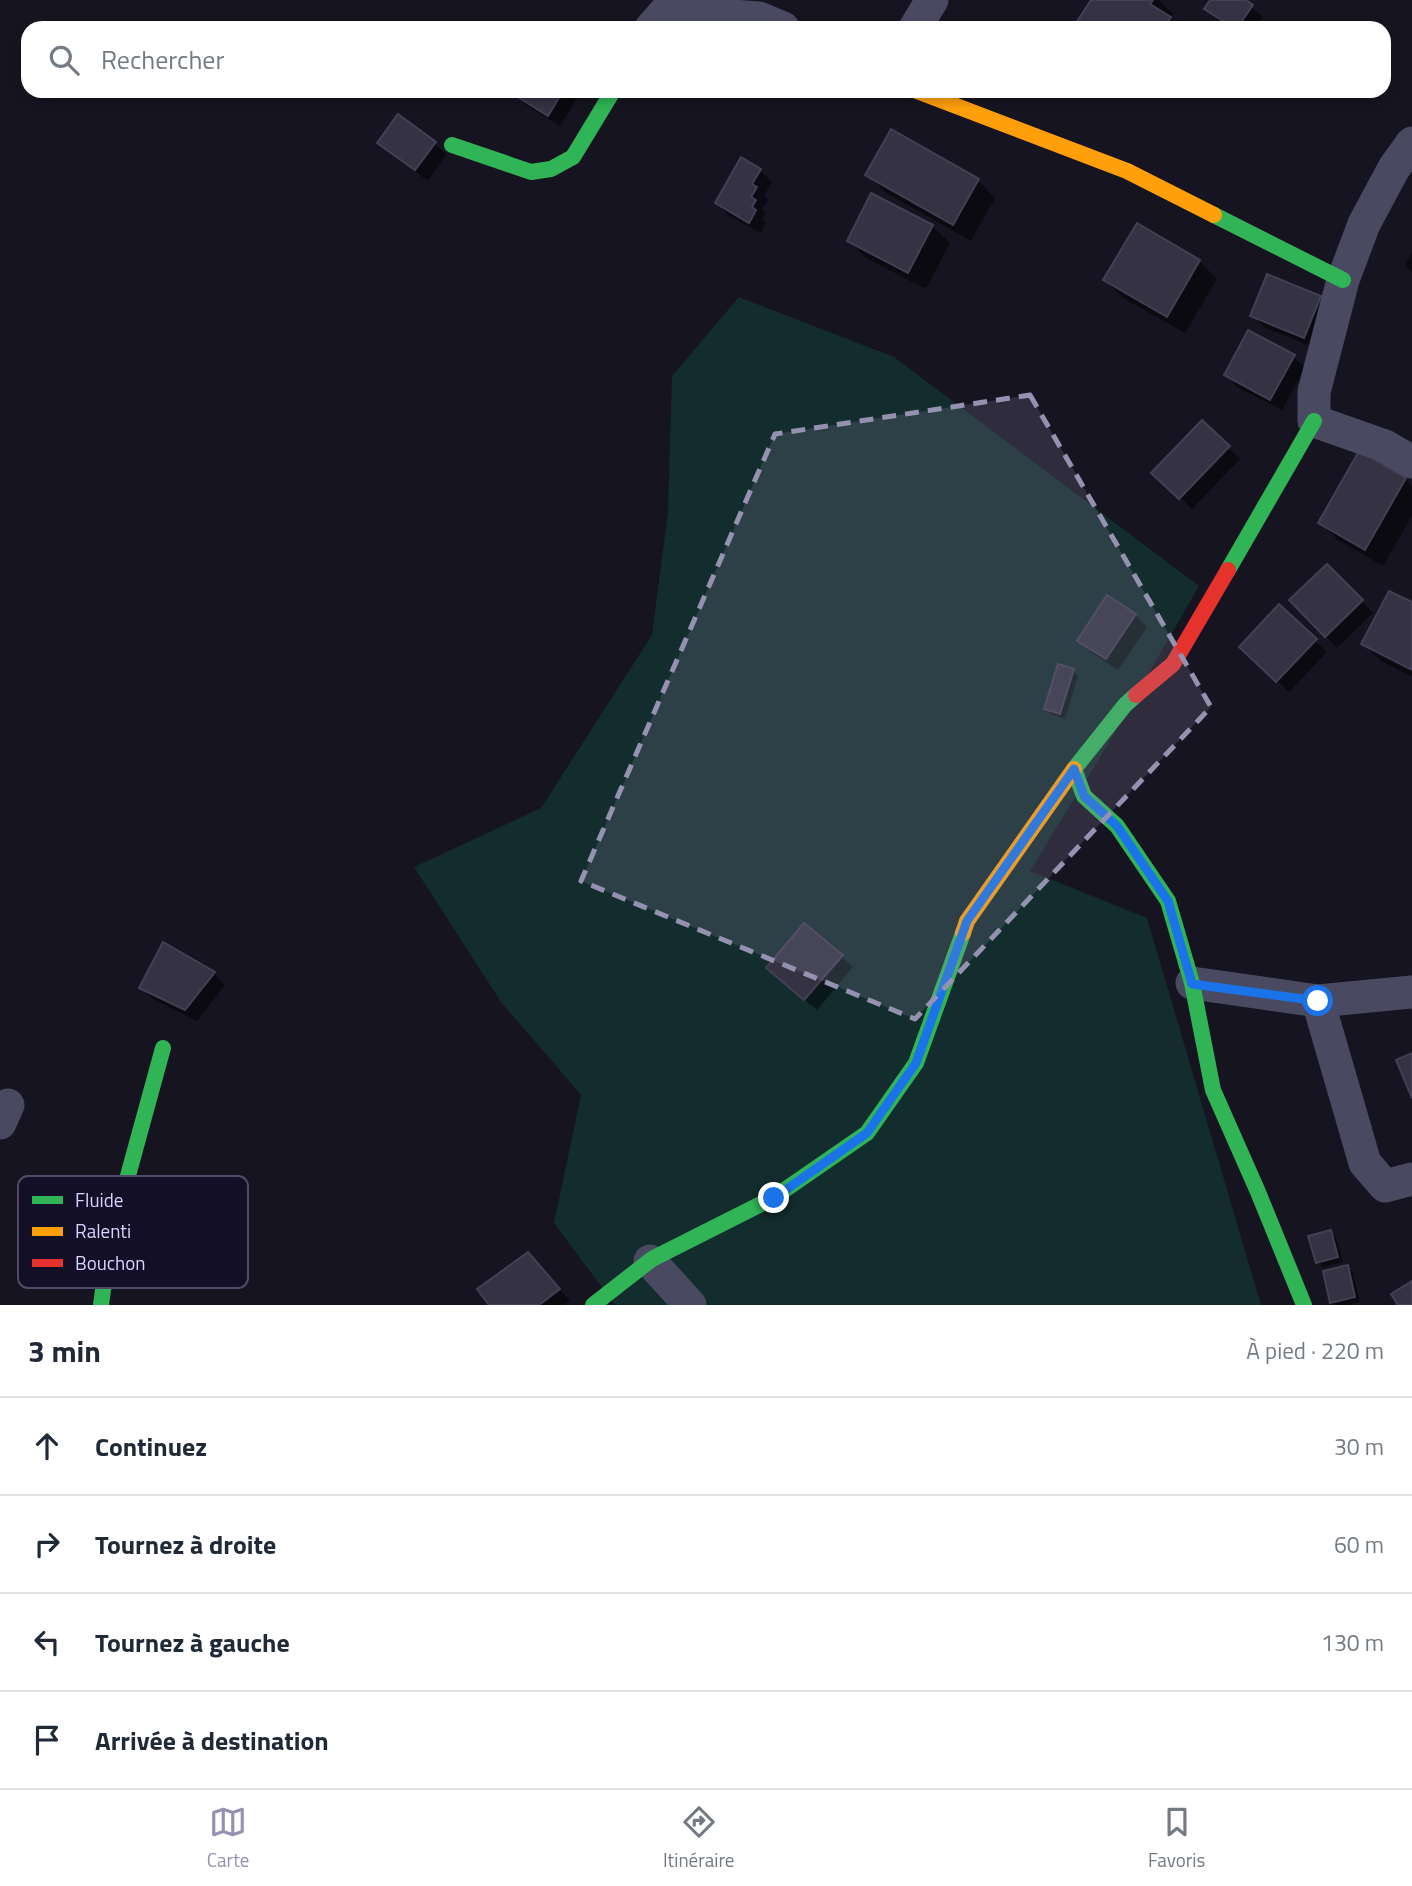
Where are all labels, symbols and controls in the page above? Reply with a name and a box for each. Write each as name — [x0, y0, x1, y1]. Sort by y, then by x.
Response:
search box — [21, 21, 1391, 98]
text: Rechercher — [101, 40, 225, 79]
icon: search — [45, 41, 83, 79]
route start — [1302, 985, 1333, 1016]
legend — [18, 1176, 248, 1288]
route end — [758, 1182, 789, 1213]
text: Fluide — [75, 1185, 123, 1214]
text: Ralenti — [75, 1216, 131, 1245]
text: Bouchon — [75, 1248, 146, 1277]
text: 3 min — [28, 1328, 101, 1374]
text: À pied · 220 m — [1246, 1333, 1384, 1368]
icon: ahead — [28, 1427, 66, 1465]
text: Continuez — [95, 1427, 207, 1466]
text: 30 m — [1334, 1429, 1384, 1464]
icon: right — [28, 1525, 66, 1563]
text: Tournez à droite — [95, 1525, 276, 1564]
text: 60 m — [1334, 1527, 1384, 1562]
icon: left — [28, 1623, 66, 1661]
text: Tournez à gauche — [95, 1623, 290, 1662]
text: 130 m — [1321, 1625, 1384, 1660]
icon: arrive — [28, 1721, 66, 1759]
text: Arrivée à destination — [95, 1721, 329, 1760]
tab: Carte — [207, 1803, 249, 1874]
tab: Itinéraire — [663, 1803, 734, 1874]
tab: Favoris — [1148, 1803, 1205, 1874]

